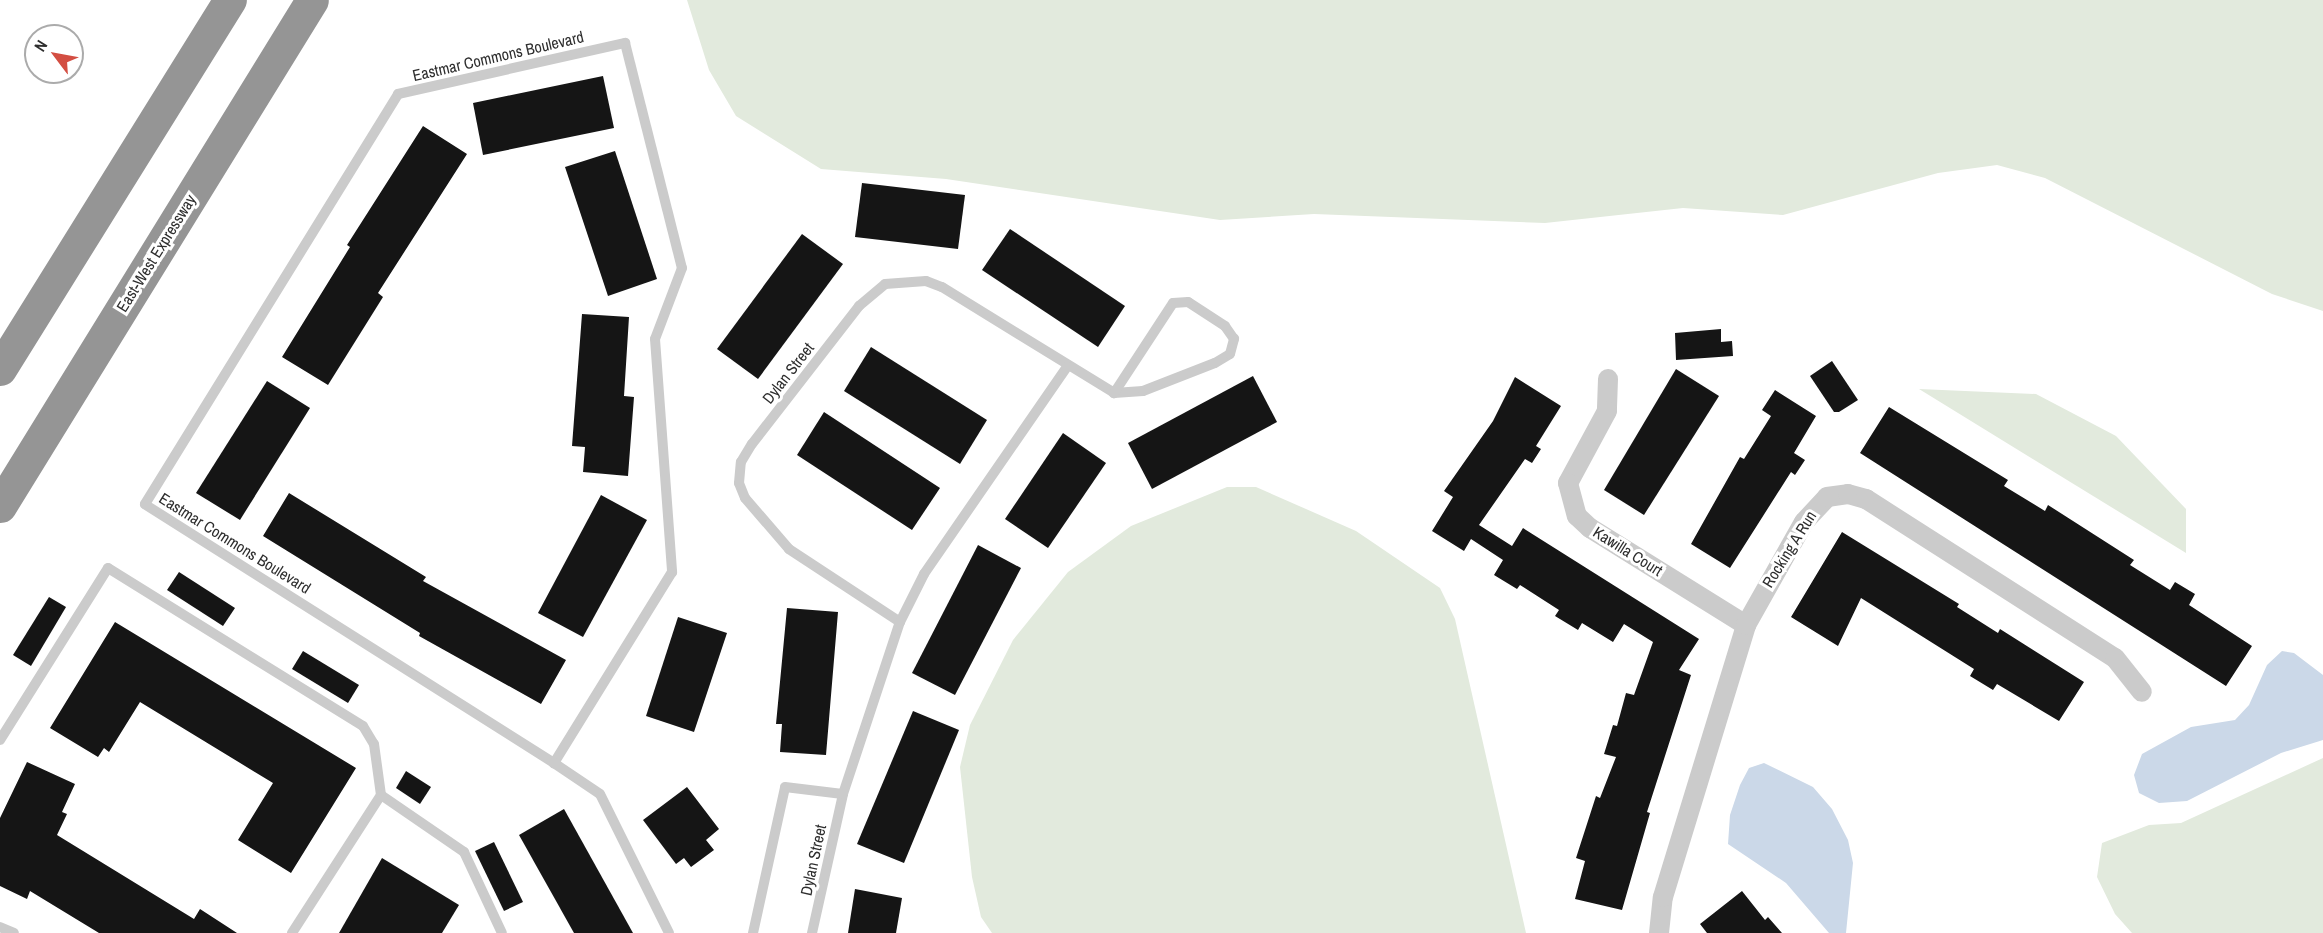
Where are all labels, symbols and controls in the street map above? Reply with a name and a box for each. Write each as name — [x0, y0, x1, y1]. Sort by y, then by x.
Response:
north arrow — [24, 24, 84, 84]
street label: Eastmar Commons Boulevard — [411, 27, 585, 85]
text: N — [29, 36, 52, 55]
street label: East-West Expressway — [112, 191, 200, 315]
street label: Dylan Street — [758, 339, 818, 407]
street label: Eastmar Commons Boulevard — [156, 488, 314, 598]
street label: Rocking A Run — [1757, 506, 1821, 592]
street label: Kawilla Court — [1590, 522, 1666, 580]
street label: Dylan Street — [796, 823, 830, 897]

